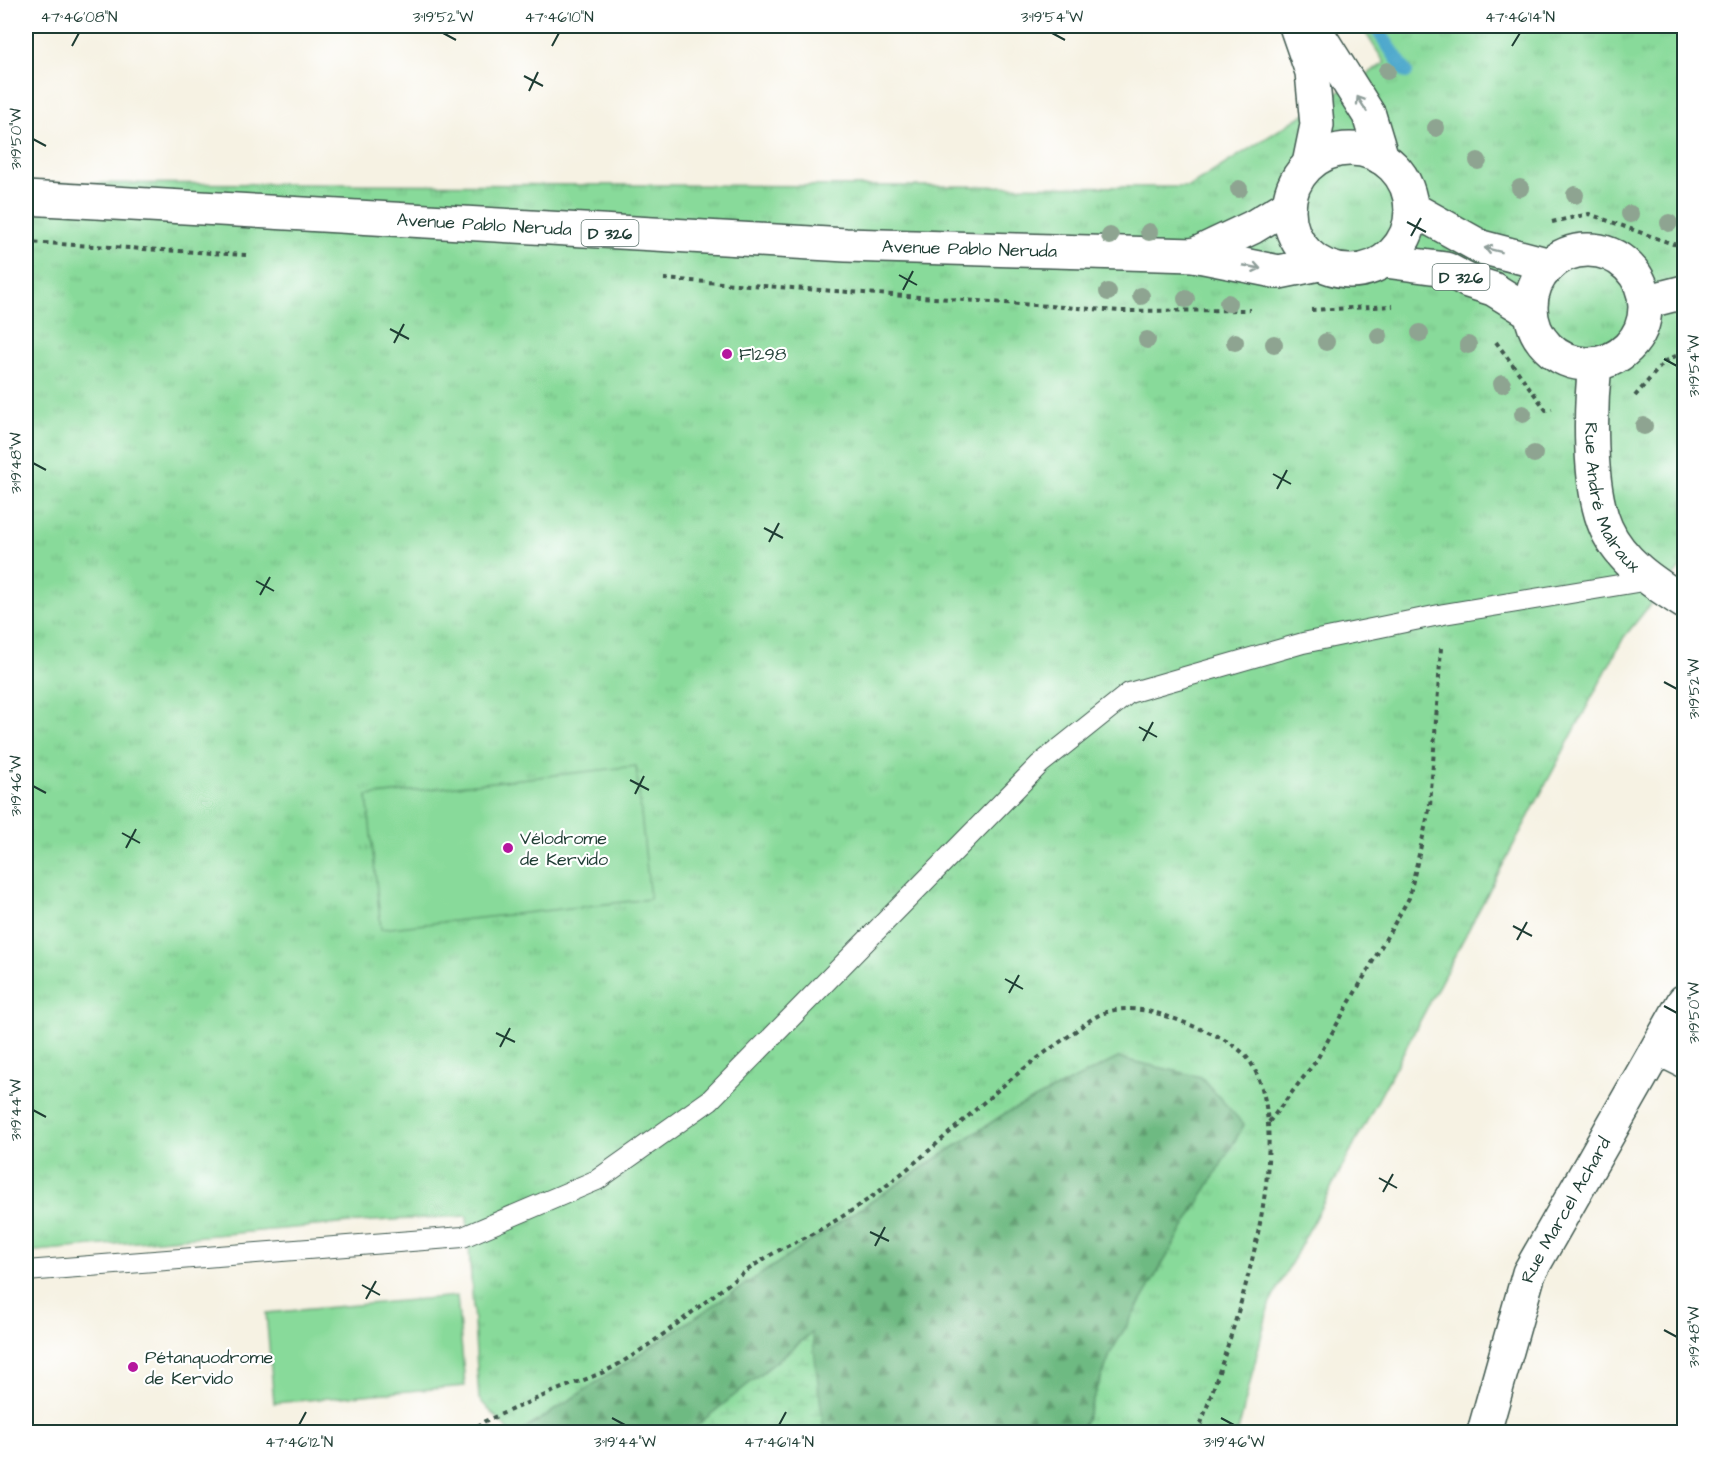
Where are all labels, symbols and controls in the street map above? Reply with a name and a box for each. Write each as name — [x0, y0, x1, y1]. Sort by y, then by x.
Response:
text: 47°46'08"N — [41, 7, 117, 28]
text: 3°19'52"W — [413, 7, 473, 28]
text: 47°46'10"N — [524, 7, 594, 28]
text: 3°19'54"W — [1021, 7, 1083, 28]
text: 47°46'14"N — [1485, 7, 1555, 28]
one-way arrow — [1356, 96, 1368, 112]
text: 3°19'50"W — [6, 108, 27, 170]
street label: Avenue Pablo Neruda — [396, 207, 572, 242]
road number: D 326 — [582, 220, 638, 246]
street label: Avenue Pablo Neruda — [882, 234, 1058, 264]
one-way arrow — [1484, 244, 1503, 256]
one-way arrow — [1241, 262, 1261, 273]
road number: D 326 — [1432, 264, 1490, 290]
text: 3°19'54"W — [1684, 335, 1705, 397]
place label: Fl298 — [739, 342, 787, 367]
marker: Fl298 — [720, 347, 734, 361]
street label: Rue André Malraux — [1579, 422, 1646, 579]
text: 3°19'48"W — [6, 432, 27, 494]
text: 3°19'52"W — [1684, 659, 1705, 719]
text: 3°19'46"W — [6, 755, 27, 817]
place label: Vélodrome de Kervido — [520, 826, 608, 872]
marker: Vélodrome de Kervido — [501, 841, 515, 855]
text: 3°19'50"W — [1684, 982, 1705, 1044]
text: 3°19'44"W — [6, 1079, 27, 1141]
street label: Rue Marcel Achard — [1515, 1132, 1617, 1286]
text: 3°19'48"W — [1684, 1306, 1705, 1368]
place label: Pétanquodrome de Kervido — [145, 1345, 273, 1391]
marker: Pétanquodrome de Kervido — [126, 1360, 140, 1374]
text: 47°46'12"N — [265, 1432, 333, 1453]
text: 3°19'44"W — [594, 1432, 656, 1453]
text: 47°46'14"N — [744, 1432, 814, 1453]
text: 3°19'46"W — [1203, 1432, 1265, 1453]

